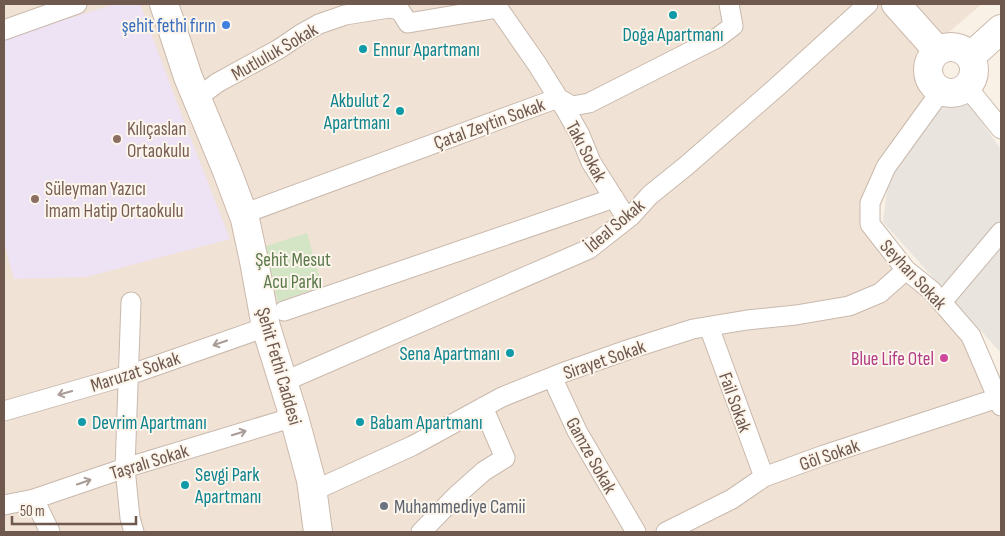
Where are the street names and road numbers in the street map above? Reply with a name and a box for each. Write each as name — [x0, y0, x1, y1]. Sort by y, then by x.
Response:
street label: Mutluluk Sokak — [227, 18, 323, 86]
street label: Çatal Zeytin Sokak — [431, 93, 549, 155]
street label: Takı Sokak — [560, 117, 612, 187]
street label: İdeal Sokak — [580, 194, 650, 258]
street label: Seyhan Sokak — [875, 235, 952, 315]
street label: Şehit Fethi Caddesi — [251, 305, 306, 428]
street label: Sirayet Sokak — [560, 335, 649, 385]
street label: Maruzat Sokak — [88, 347, 184, 398]
street label: Fail Sokak — [713, 369, 756, 436]
street label: Gamze Sokak — [560, 413, 621, 499]
street label: Göl Sokak — [797, 434, 863, 476]
street label: Taşralı Sokak — [107, 439, 192, 485]

